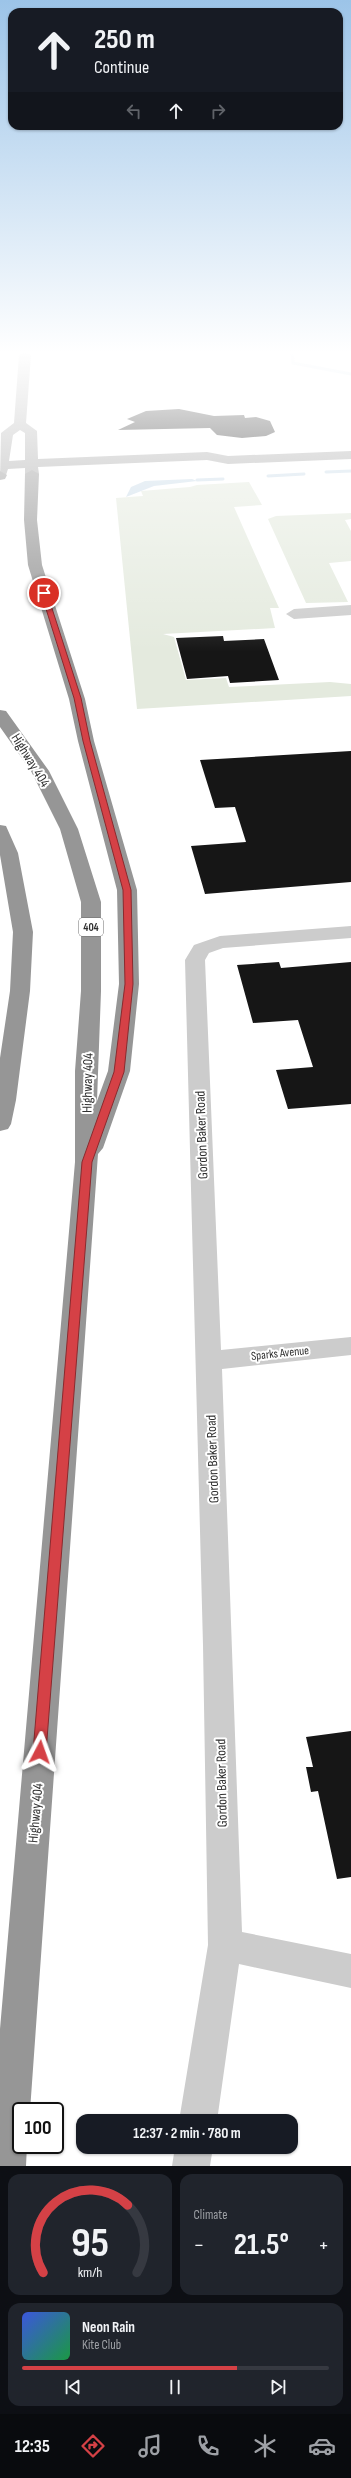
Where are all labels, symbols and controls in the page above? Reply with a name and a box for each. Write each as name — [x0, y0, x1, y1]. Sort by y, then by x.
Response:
text: 250 m — [94, 23, 155, 56]
icon: ahead — [28, 24, 80, 76]
text: Continue — [94, 57, 149, 78]
icon: left — [123, 100, 145, 122]
icon: ahead — [165, 100, 187, 122]
icon: right — [207, 100, 229, 122]
pin — [27, 576, 61, 610]
icon: arrive — [33, 582, 55, 604]
street label: Highway 404 — [8, 730, 54, 790]
road number: 404 — [79, 918, 103, 936]
street label: Highway 404 — [78, 1053, 97, 1113]
street label: Gordon Baker Road — [191, 1090, 212, 1179]
street label: Sparks Avenue — [250, 1343, 310, 1364]
street label: Gordon Baker Road — [202, 1414, 223, 1503]
position arrow — [19, 1731, 61, 1773]
street label: Gordon Baker Road — [212, 1738, 231, 1827]
street label: Highway 404 — [24, 1782, 47, 1844]
speed limit sign: 100 — [12, 2102, 64, 2154]
text: 12:37 · 2 min · 780 m — [133, 2124, 241, 2143]
text: Climate — [194, 2207, 227, 2223]
text: 95 — [71, 2218, 109, 2267]
text: 21.5° — [234, 2227, 289, 2263]
text: − — [194, 2232, 204, 2259]
text: + — [318, 2232, 329, 2259]
text: km/h — [77, 2263, 102, 2280]
text: Neon Rain — [82, 2318, 135, 2337]
text: Kite Club — [82, 2337, 121, 2353]
icon: previous — [62, 2376, 84, 2398]
icon: pause — [164, 2376, 186, 2398]
icon: next — [267, 2376, 289, 2398]
icon: directions — [79, 2432, 107, 2460]
icon: music — [136, 2432, 164, 2460]
icon: phone — [194, 2432, 222, 2460]
icon: climate — [251, 2432, 279, 2460]
icon: car — [308, 2432, 336, 2460]
text: 12:35 — [15, 2436, 50, 2457]

